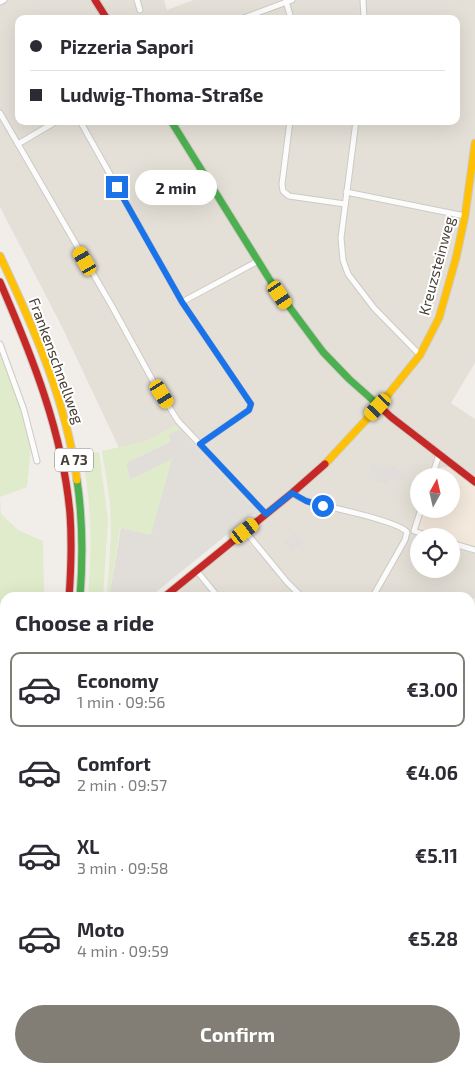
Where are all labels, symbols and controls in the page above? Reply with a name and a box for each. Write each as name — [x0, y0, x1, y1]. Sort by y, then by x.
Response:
text: Pizzeria Sapori — [60, 35, 194, 58]
text: Ludwig-Thoma-Straße — [60, 83, 263, 106]
callout: 2 min — [134, 170, 217, 204]
route end — [106, 176, 128, 198]
text: 2 min — [156, 178, 196, 197]
street label: Kreuzsteinweg — [414, 214, 458, 317]
car — [71, 244, 98, 278]
car — [265, 278, 294, 312]
street label: Frankenschnellweg — [26, 295, 88, 427]
car — [147, 377, 176, 411]
car — [362, 391, 393, 423]
road number: A 73 — [55, 448, 93, 472]
north arrow — [410, 468, 460, 518]
map controls — [410, 468, 460, 578]
route start — [312, 495, 334, 517]
car — [228, 516, 261, 546]
button: locate — [410, 528, 460, 578]
text: Choose a ride — [15, 609, 154, 635]
icon: car — [17, 667, 62, 712]
text: Economy — [77, 669, 159, 692]
text: €3.00 — [406, 678, 458, 701]
text: 1 min · 09:56 — [77, 692, 165, 711]
icon: car — [17, 750, 62, 795]
text: Comfort — [77, 752, 151, 775]
text: €4.06 — [406, 761, 458, 784]
text: 2 min · 09:57 — [77, 775, 167, 794]
icon: car — [17, 833, 62, 878]
text: XL — [77, 835, 99, 858]
text: €5.11 — [415, 844, 458, 867]
text: 3 min · 09:58 — [77, 858, 169, 877]
icon: car — [17, 916, 62, 961]
text: Moto — [77, 918, 125, 941]
text: €5.28 — [408, 927, 458, 950]
text: 4 min · 09:59 — [77, 941, 169, 960]
button: Confirm — [15, 1005, 460, 1063]

